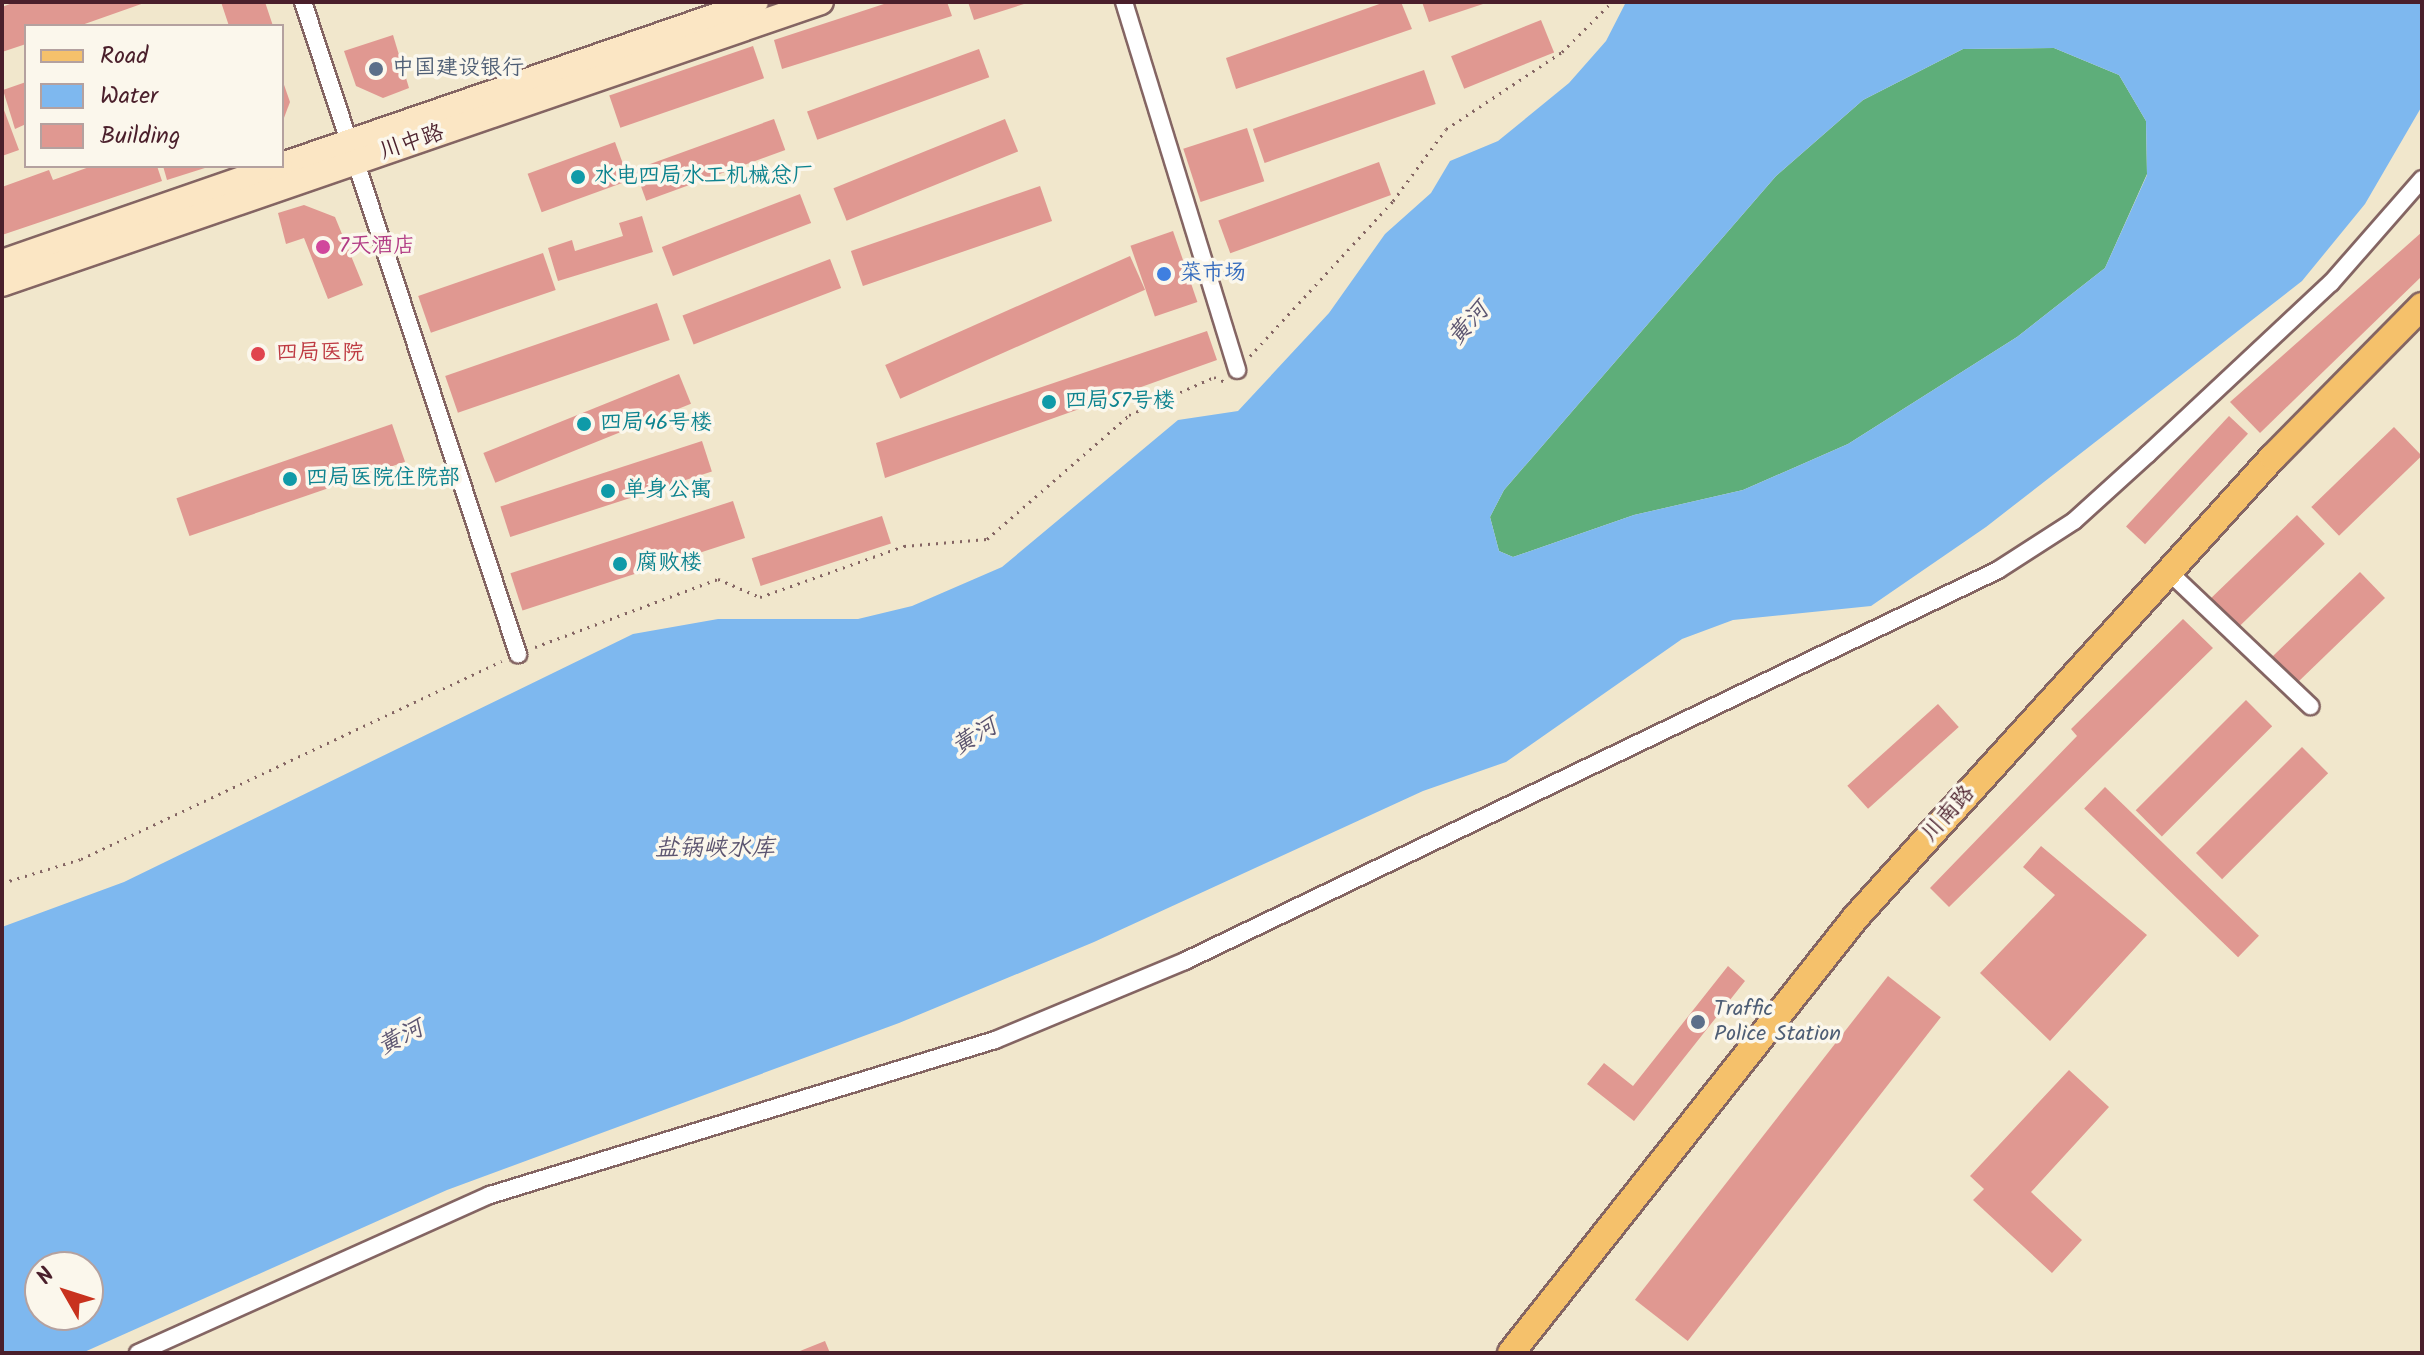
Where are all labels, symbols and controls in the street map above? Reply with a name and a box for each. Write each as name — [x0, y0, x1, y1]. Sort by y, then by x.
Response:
legend — [24, 24, 284, 168]
text: Road — [100, 37, 148, 76]
place label: 中国建设银行 — [392, 56, 524, 82]
marker: 中国建设银行 — [367, 60, 385, 78]
text: Water — [100, 77, 158, 116]
text: Building — [100, 117, 180, 156]
street label: 川中路 — [377, 120, 447, 166]
place label: 水电四局水工机械总厂 — [594, 164, 814, 190]
marker: 水电四局水工机械总厂 — [569, 168, 587, 186]
place label: 7天酒店 — [339, 234, 415, 260]
marker: 7天酒店 — [314, 238, 332, 256]
place label: 菜市场 — [1180, 261, 1246, 287]
marker: 菜市场 — [1155, 265, 1173, 283]
water label: 黄河 — [1442, 297, 1496, 351]
place label: 四局医院 — [276, 341, 364, 367]
marker: 四局医院 — [247, 343, 269, 365]
place label: 四局57号楼 — [1065, 389, 1175, 415]
marker: 四局57号楼 — [1040, 393, 1058, 411]
place label: 四局46号楼 — [600, 411, 712, 437]
marker: 四局46号楼 — [575, 415, 593, 433]
place label: 四局医院住院部 — [306, 466, 460, 492]
marker: 四局医院住院部 — [281, 470, 299, 488]
place label: 单身公寓 — [624, 478, 712, 504]
marker: 单身公寓 — [599, 482, 617, 500]
place label: 腐败楼 — [636, 551, 702, 577]
marker: 腐败楼 — [611, 555, 629, 573]
water label: 黄河 — [947, 712, 1003, 762]
street label: 川南路 — [1917, 781, 1981, 847]
water label: 盐锅峡水库 — [655, 835, 775, 863]
place label: Traffic Police Station — [1714, 996, 1841, 1048]
marker: Traffic Police Station — [1689, 1013, 1707, 1031]
water label: 黄河 — [373, 1014, 429, 1062]
north arrow — [24, 1251, 104, 1331]
text: N — [29, 1260, 64, 1293]

